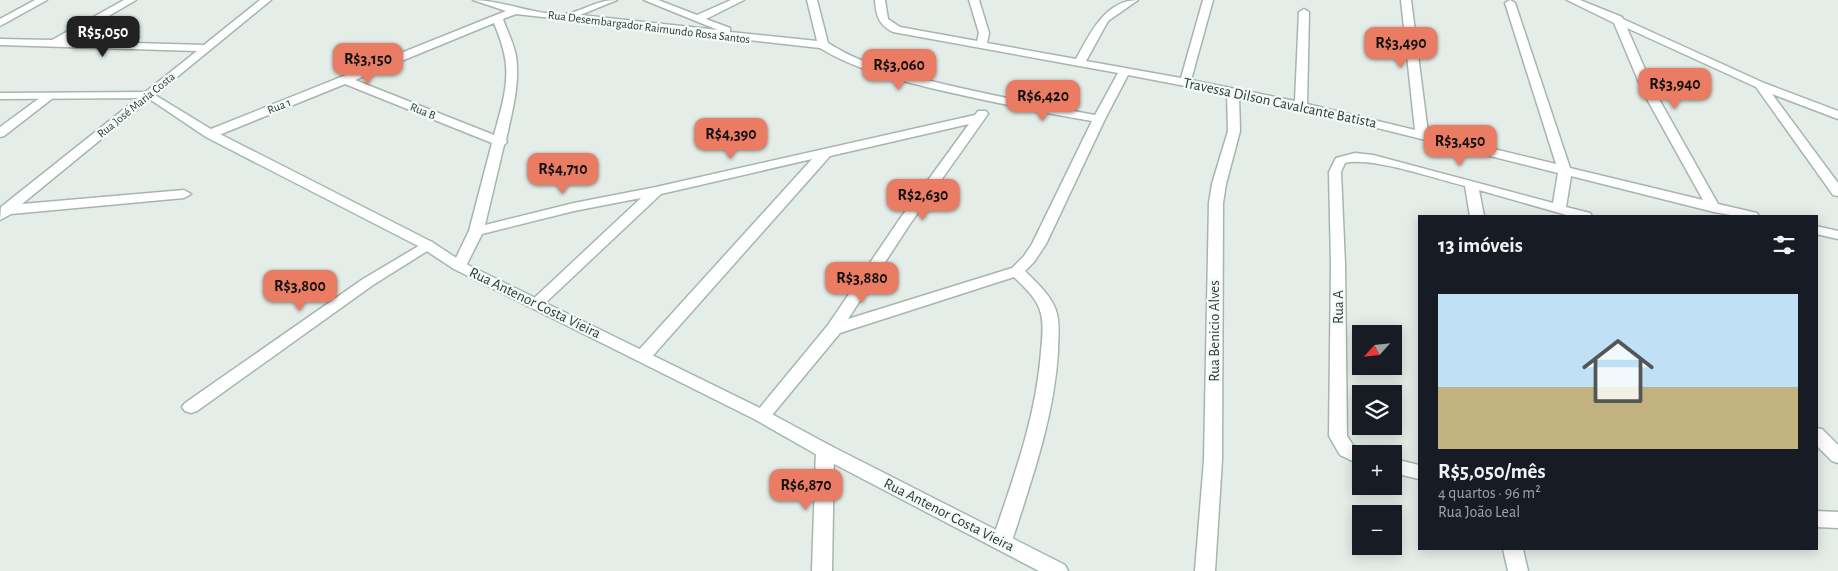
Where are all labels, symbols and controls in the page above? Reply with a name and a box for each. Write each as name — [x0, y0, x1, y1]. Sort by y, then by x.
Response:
street label: Rua Desembargador Raimundo Rosa Santos — [547, 9, 751, 45]
pin: R$5,050 — [57, 15, 149, 58]
text: R$5,050 — [78, 24, 128, 40]
pin: R$3,490 — [1355, 27, 1447, 69]
text: R$3,490 — [1375, 35, 1427, 51]
pin: R$3,150 — [322, 42, 414, 85]
pin: R$3,060 — [853, 48, 945, 91]
text: R$3,150 — [344, 51, 392, 67]
text: R$3,060 — [873, 57, 925, 73]
pin: R$3,940 — [1629, 68, 1721, 110]
street label: Rua José Maria Costa — [95, 70, 177, 140]
street label: Travessa Dilson Cavalcante Batista — [1182, 75, 1378, 131]
text: R$3,940 — [1649, 76, 1701, 92]
pin: R$6,420 — [997, 80, 1089, 122]
text: R$6,420 — [1017, 88, 1069, 104]
street label: Rua 1 — [266, 96, 292, 116]
street label: Rua B — [408, 100, 438, 122]
pin: R$4,390 — [685, 118, 777, 160]
pin: R$3,450 — [1414, 124, 1506, 167]
text: R$4,390 — [705, 126, 757, 142]
text: R$3,450 — [1435, 133, 1485, 149]
pin: R$4,710 — [517, 152, 609, 195]
text: R$4,710 — [538, 161, 588, 177]
pin: R$2,630 — [877, 178, 969, 221]
text: R$2,630 — [898, 187, 948, 203]
icon: filters — [1770, 231, 1798, 259]
text: 13 imóveis — [1438, 235, 1523, 256]
pin: R$3,880 — [816, 262, 908, 304]
street label: Rua Antenor Costa Vieira — [467, 265, 603, 341]
pin: R$3,800 — [254, 270, 346, 312]
text: R$3,880 — [836, 270, 888, 286]
text: R$3,800 — [274, 278, 326, 294]
street label: Rua Benicio Alves — [1207, 280, 1222, 382]
street label: Rua A — [1331, 290, 1346, 324]
north arrow — [1352, 325, 1402, 375]
map controls — [1352, 325, 1402, 555]
icon: home — [1573, 326, 1663, 416]
button: layers — [1352, 385, 1402, 435]
button: + — [1352, 445, 1402, 495]
text: R$5,050/mês — [1438, 461, 1546, 482]
pin: R$6,870 — [760, 468, 852, 511]
street label: Rua Antenor Costa Vieira — [881, 476, 1017, 554]
text: R$6,870 — [780, 477, 832, 493]
text: 4 quartos · 96 m² — [1438, 485, 1541, 501]
text: Rua João Leal — [1438, 504, 1520, 520]
button: − — [1352, 505, 1402, 555]

